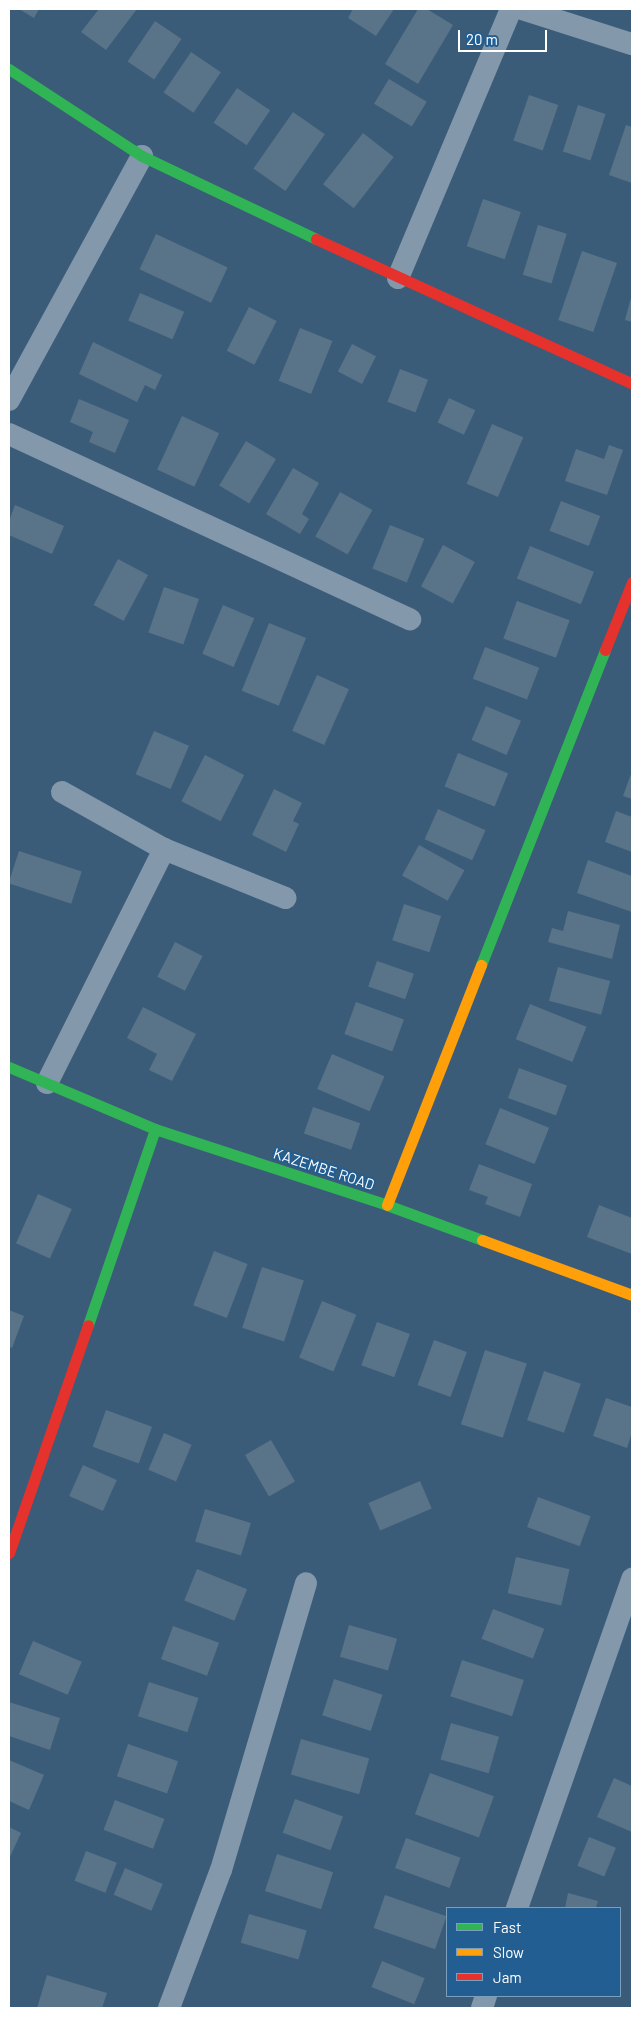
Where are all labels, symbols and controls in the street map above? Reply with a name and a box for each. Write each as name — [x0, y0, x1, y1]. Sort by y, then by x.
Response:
scale bar — [461, 20, 550, 52]
text: 20 m — [466, 30, 498, 48]
street label: KAZEMBE ROAD — [271, 1144, 377, 1194]
legend — [446, 1907, 621, 1997]
text: Fast — [493, 1918, 521, 1936]
text: Slow — [493, 1943, 524, 1961]
text: Jam — [493, 1968, 522, 1986]

